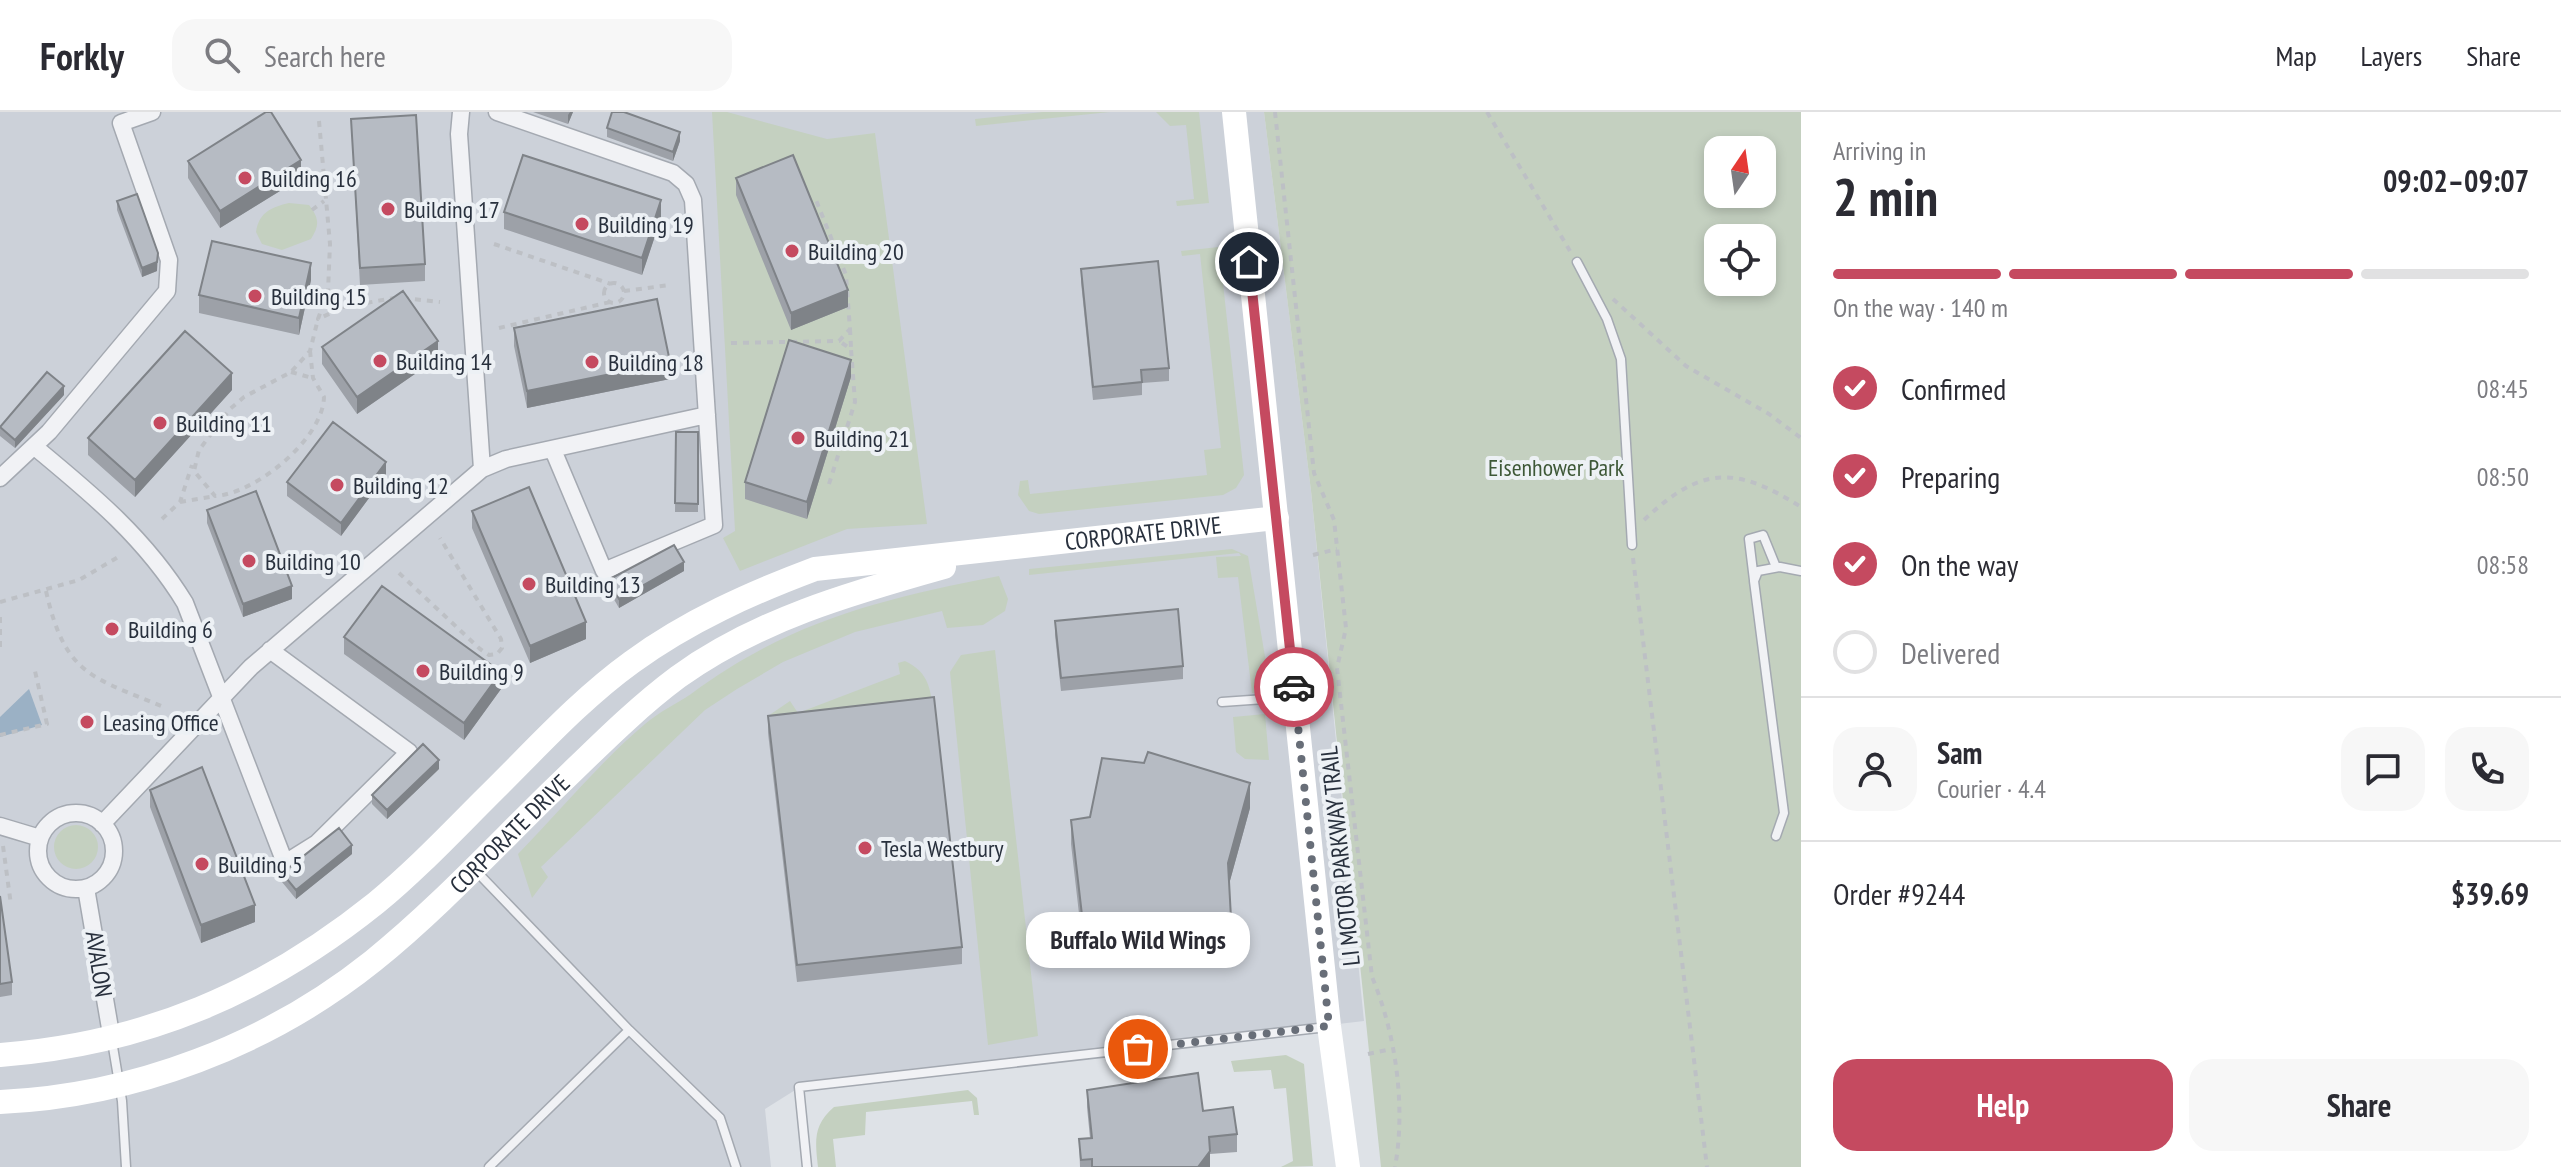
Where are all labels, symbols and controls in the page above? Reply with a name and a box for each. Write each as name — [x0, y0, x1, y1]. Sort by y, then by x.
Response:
search box — [172, 19, 732, 91]
text: Forkly — [40, 31, 124, 80]
icon: search — [200, 33, 244, 77]
text: Search here — [264, 36, 386, 75]
text: Map — [2275, 37, 2317, 74]
text: Layers — [2361, 37, 2422, 74]
text: Share — [2466, 37, 2521, 74]
text: Arriving in — [1833, 134, 1926, 167]
north arrow — [1704, 136, 1776, 208]
map controls — [1704, 136, 1776, 296]
text: 09:02–09:07 — [2383, 161, 2529, 200]
place label: Building 16 — [261, 163, 357, 194]
text: 2 min — [1833, 163, 1938, 230]
marker: Building 16 — [236, 169, 254, 187]
place label: Building 17 — [404, 194, 500, 225]
marker: Building 17 — [379, 200, 397, 218]
place label: Building 19 — [598, 209, 694, 240]
marker: Building 19 — [573, 215, 591, 233]
button: locate — [1704, 224, 1776, 296]
pin — [1215, 228, 1283, 296]
place label: Building 20 — [808, 236, 904, 267]
icon: home — [1227, 240, 1271, 284]
marker: Building 20 — [783, 242, 801, 260]
place label: Building 15 — [271, 281, 367, 312]
marker: Building 15 — [246, 287, 264, 305]
text: On the way · 140 m — [1833, 291, 2008, 324]
place label: Building 14 — [396, 346, 492, 377]
place label: Building 18 — [608, 347, 704, 378]
marker: Building 14 — [371, 352, 389, 370]
marker: Building 18 — [583, 353, 601, 371]
icon: check — [1833, 366, 1877, 410]
text: Confirmed — [1901, 369, 2006, 408]
text: 08:45 — [2477, 372, 2529, 405]
place label: Building 11 — [176, 408, 272, 439]
marker: Building 11 — [151, 414, 169, 432]
place label: Building 21 — [814, 423, 910, 454]
marker: Building 21 — [789, 429, 807, 447]
park label: Eisenhower Park — [1488, 452, 1625, 483]
icon: check — [1833, 454, 1877, 498]
text: Preparing — [1901, 457, 2000, 496]
text: 08:50 — [2477, 460, 2529, 493]
place label: Building 12 — [353, 470, 449, 501]
marker: Building 12 — [328, 476, 346, 494]
street label: CORPORATE DRIVE — [1063, 509, 1223, 557]
icon: check — [1833, 542, 1877, 586]
text: On the way — [1901, 545, 2018, 584]
place label: Building 10 — [265, 546, 361, 577]
text: 08:58 — [2477, 548, 2529, 581]
marker: Building 10 — [240, 552, 258, 570]
place label: Building 13 — [545, 569, 641, 600]
marker: Building 13 — [520, 575, 538, 593]
place label: Building 6 — [128, 614, 213, 645]
marker: Building 6 — [103, 620, 121, 638]
text: Delivered — [1901, 633, 2000, 672]
courier — [1254, 647, 1334, 727]
place label: Building 9 — [439, 656, 524, 687]
marker: Building 9 — [414, 662, 432, 680]
icon: car — [1272, 665, 1316, 709]
place label: Leasing Office — [103, 707, 219, 738]
marker: Leasing Office — [78, 713, 96, 731]
button: person — [1833, 727, 1917, 811]
button: chat — [2341, 727, 2425, 811]
button: phone — [2445, 727, 2529, 811]
text: Sam — [1937, 733, 1982, 772]
street label: LI MOTOR PARKWAY TRAIL — [1313, 745, 1367, 967]
street label: CORPORATE DRIVE — [443, 767, 576, 900]
text: Courier · 4.4 — [1937, 772, 2046, 805]
place label: Tesla Westbury — [881, 833, 1004, 864]
marker: Tesla Westbury — [856, 839, 874, 857]
place label: Building 5 — [218, 849, 303, 880]
marker: Building 5 — [193, 855, 211, 873]
text: Order #9244 — [1833, 874, 1965, 913]
text: $39.69 — [2451, 874, 2529, 913]
callout: Buffalo Wild Wings — [1026, 913, 1250, 969]
text: Buffalo Wild Wings — [1050, 923, 1226, 956]
street label: AVALON — [78, 929, 120, 999]
pin — [1104, 1015, 1172, 1083]
icon: bag — [1116, 1027, 1160, 1071]
button: Help — [1833, 1059, 2173, 1151]
button: Share — [2189, 1059, 2529, 1151]

